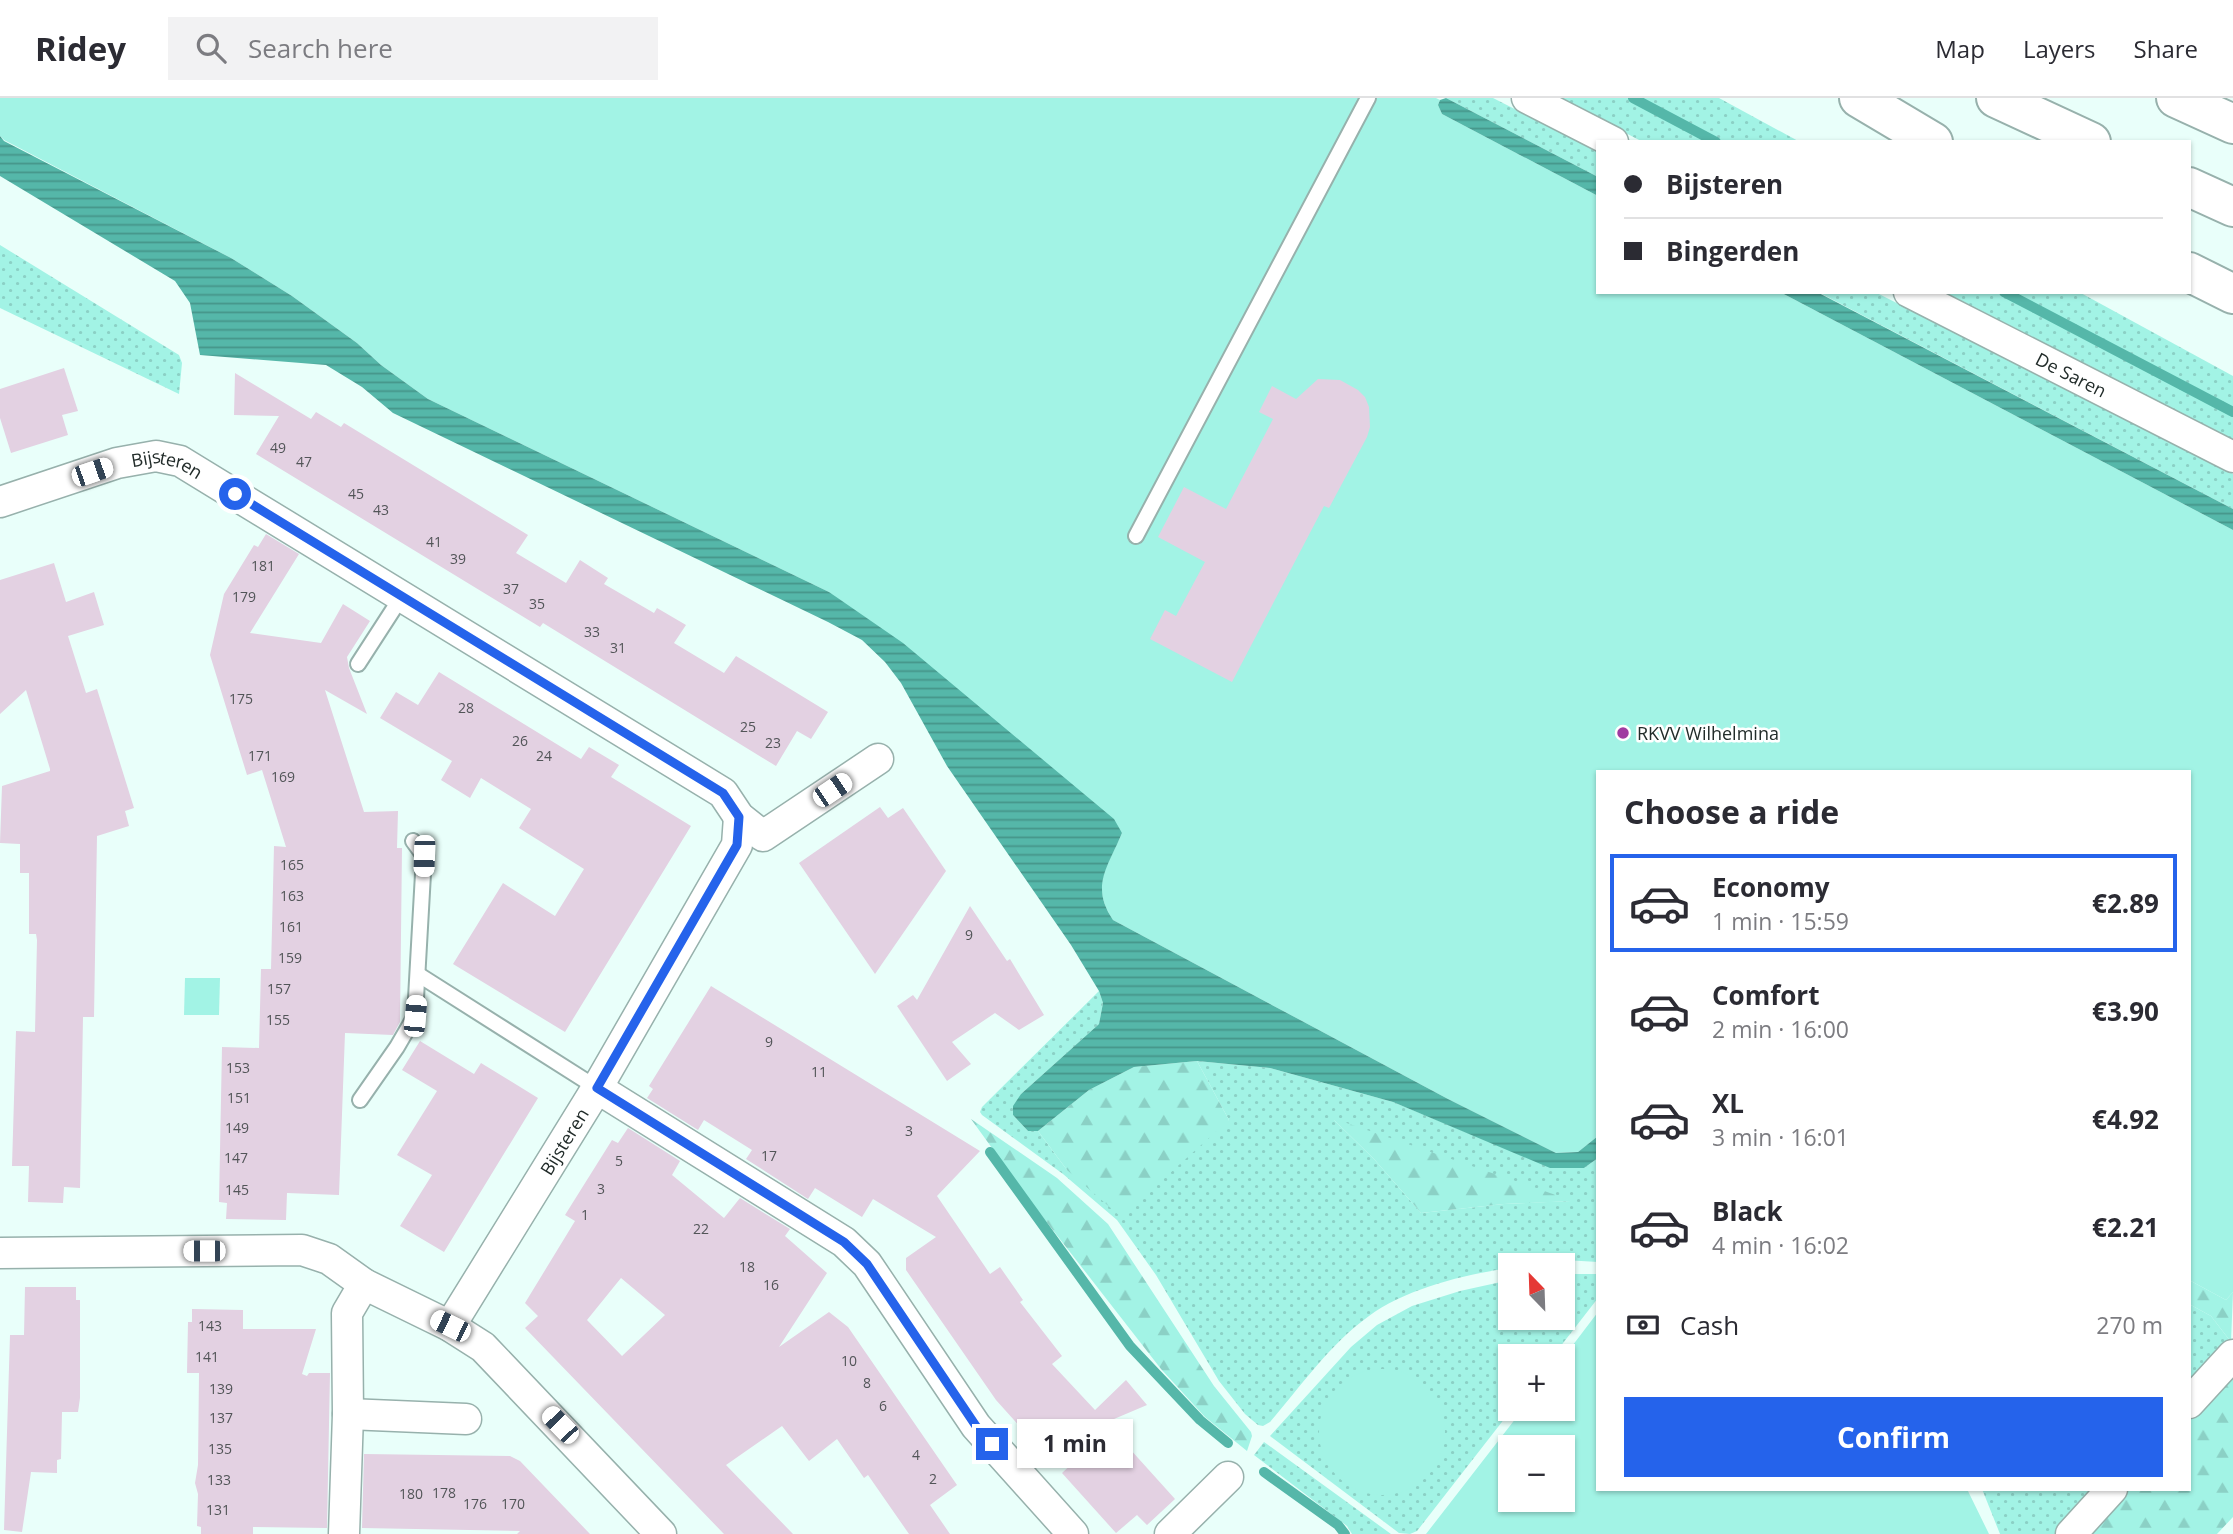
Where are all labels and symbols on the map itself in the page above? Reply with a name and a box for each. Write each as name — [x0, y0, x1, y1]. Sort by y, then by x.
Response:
street label: De Saren — [2032, 347, 2111, 403]
house number: 49 — [270, 438, 286, 457]
street label: Bijsteren — [129, 443, 207, 484]
house number: 47 — [296, 452, 312, 471]
car — [69, 455, 116, 489]
route start — [219, 478, 251, 510]
house number: 45 — [348, 484, 364, 503]
house number: 43 — [373, 500, 389, 519]
house number: 41 — [426, 532, 442, 551]
house number: 39 — [450, 549, 466, 568]
house number: 181 — [251, 556, 275, 575]
house number: 37 — [503, 579, 519, 598]
house number: 179 — [232, 587, 256, 606]
house number: 35 — [529, 594, 545, 613]
house number: 33 — [584, 622, 600, 641]
house number: 31 — [610, 638, 626, 657]
house number: 175 — [229, 689, 253, 708]
house number: 28 — [458, 698, 474, 717]
house number: 25 — [740, 717, 756, 736]
place label: RKVV Wilhelmina — [1637, 721, 1779, 745]
marker: RKVV Wilhelmina — [1615, 725, 1631, 741]
house number: 26 — [512, 731, 528, 750]
house number: 23 — [765, 733, 781, 752]
house number: 171 — [248, 746, 272, 765]
house number: 24 — [536, 746, 552, 765]
house number: 169 — [271, 767, 295, 786]
car — [809, 770, 856, 810]
car — [413, 835, 436, 877]
house number: 165 — [280, 855, 304, 874]
house number: 163 — [280, 886, 304, 905]
house number: 161 — [279, 917, 303, 936]
house number: 9 — [965, 925, 973, 944]
house number: 159 — [278, 948, 302, 967]
house number: 157 — [267, 979, 291, 998]
car — [403, 994, 428, 1038]
house number: 155 — [266, 1010, 290, 1029]
house number: 9 — [765, 1032, 773, 1051]
house number: 153 — [226, 1058, 250, 1077]
house number: 11 — [811, 1062, 827, 1081]
house number: 151 — [227, 1088, 251, 1107]
street label: Bijsteren — [534, 1103, 594, 1179]
house number: 149 — [225, 1118, 249, 1137]
house number: 3 — [905, 1121, 913, 1140]
house number: 17 — [761, 1146, 777, 1165]
house number: 147 — [224, 1148, 248, 1167]
house number: 5 — [615, 1151, 623, 1170]
house number: 3 — [597, 1179, 605, 1198]
house number: 145 — [225, 1180, 249, 1199]
house number: 1 — [581, 1205, 589, 1224]
house number: 22 — [693, 1219, 709, 1238]
car — [184, 1241, 226, 1262]
north arrow — [1498, 1253, 1575, 1330]
house number: 18 — [739, 1257, 755, 1276]
house number: 16 — [763, 1275, 779, 1294]
car — [427, 1307, 474, 1345]
house number: 143 — [198, 1316, 222, 1335]
house number: 141 — [195, 1347, 219, 1366]
house number: 10 — [841, 1351, 857, 1370]
house number: 8 — [863, 1373, 871, 1392]
house number: 139 — [209, 1379, 233, 1398]
house number: 6 — [879, 1396, 887, 1415]
car — [538, 1403, 583, 1447]
house number: 137 — [209, 1408, 233, 1427]
callout: 1 min — [1016, 1420, 1132, 1468]
route end — [976, 1428, 1008, 1460]
house number: 135 — [208, 1439, 232, 1458]
house number: 4 — [912, 1445, 920, 1464]
house number: 2 — [929, 1469, 937, 1488]
house number: 133 — [207, 1470, 231, 1489]
house number: 178 — [432, 1483, 456, 1502]
house number: 180 — [399, 1484, 423, 1503]
house number: 176 — [463, 1494, 487, 1513]
house number: 170 — [501, 1494, 525, 1513]
house number: 131 — [206, 1500, 230, 1519]

